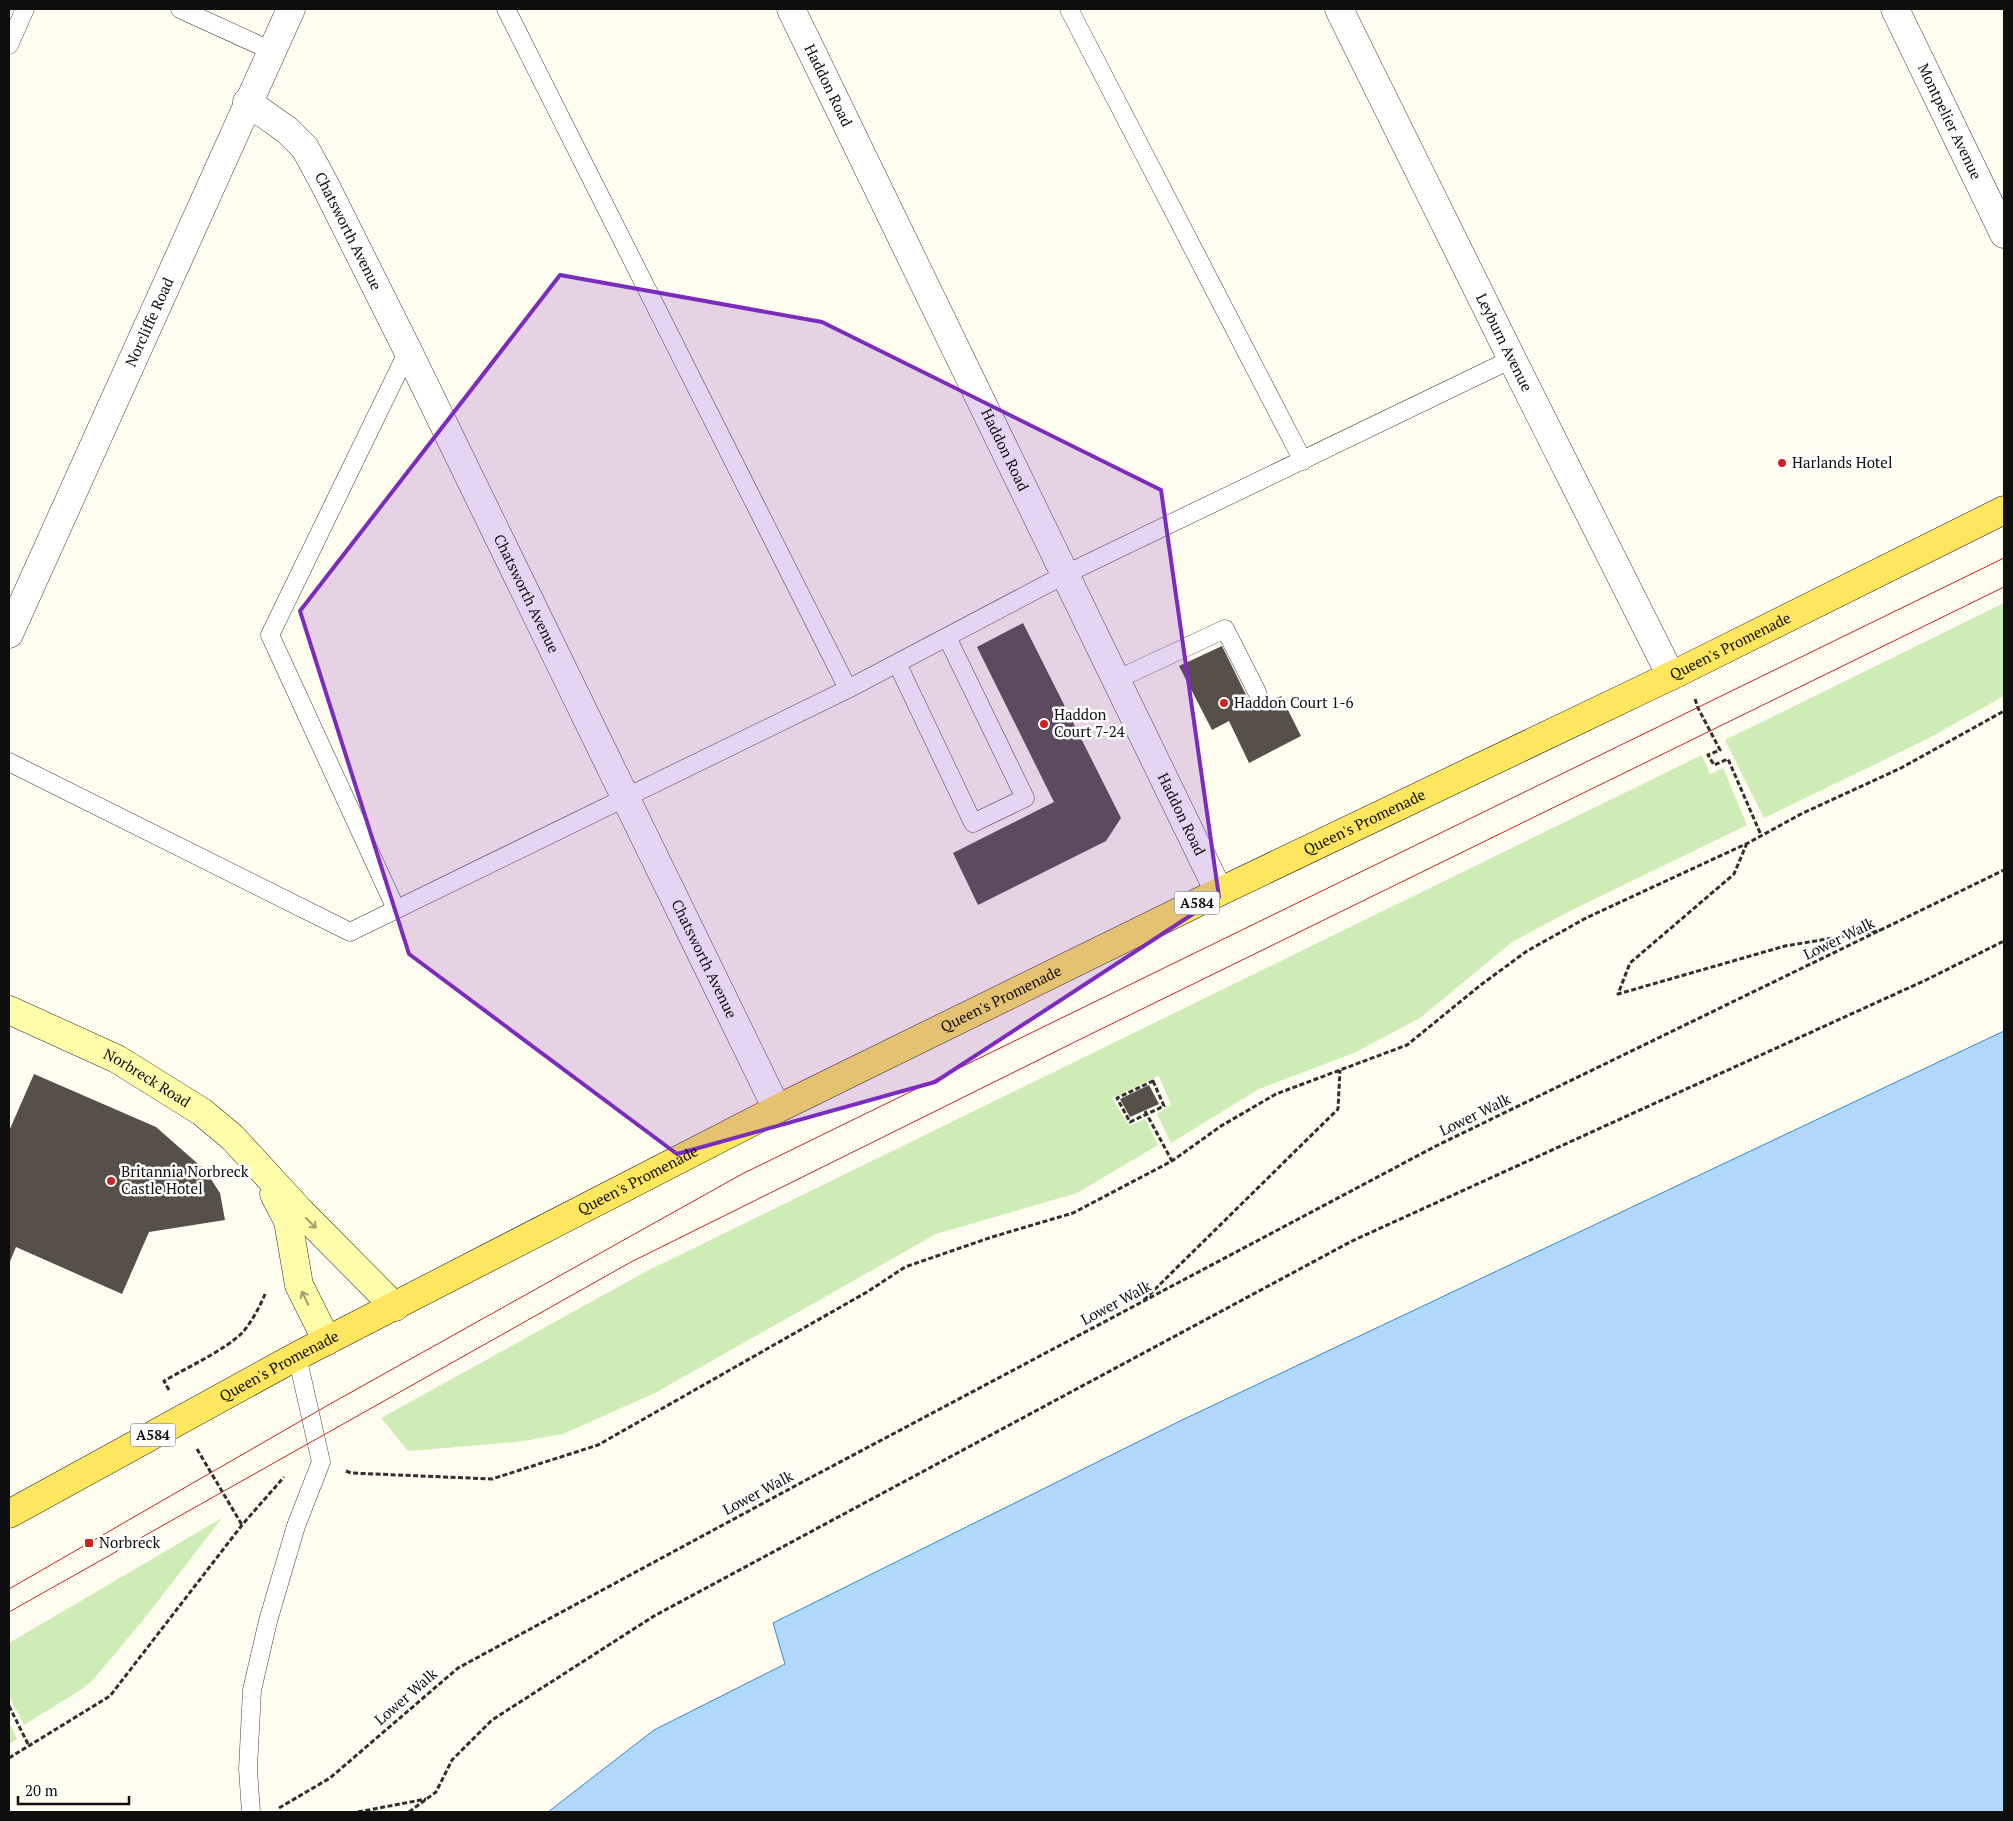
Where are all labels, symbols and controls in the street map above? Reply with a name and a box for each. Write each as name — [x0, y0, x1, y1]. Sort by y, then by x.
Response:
street label: Haddon Road — [800, 40, 857, 130]
street label: Montpelier Avenue — [1914, 60, 1987, 182]
street label: Chatsworth Avenue — [311, 168, 387, 293]
street label: Norcliffe Road — [120, 274, 178, 370]
street label: Leyburn Avenue — [1472, 290, 1538, 394]
street label: Haddon Road — [977, 405, 1034, 494]
place label: Harlands Hotel — [1792, 452, 1892, 472]
marker: Harlands Hotel — [1776, 457, 1788, 469]
street label: Chatsworth Avenue — [490, 531, 565, 656]
street label: Queen's Promenade — [1666, 607, 1794, 684]
place label: Haddon Court 1-6 — [1234, 692, 1354, 712]
marker: Haddon Court 1-6 — [1218, 697, 1230, 709]
place label: Haddon Court 7-24 — [1054, 704, 1125, 741]
marker: Haddon Court 7-24 — [1038, 718, 1050, 730]
street label: Haddon Road — [1154, 769, 1211, 859]
street label: Queen's Promenade — [1300, 784, 1428, 859]
road number: A584 — [1174, 891, 1220, 914]
street label: Chatsworth Avenue — [667, 896, 742, 1021]
street label: Lower Walk — [1800, 912, 1878, 964]
street label: Queen's Promenade — [937, 960, 1065, 1036]
street label: Norbreck Road — [101, 1043, 195, 1111]
street label: Lower Walk — [1436, 1088, 1514, 1140]
street label: Queen's Promenade — [574, 1140, 701, 1219]
place label: Britannia Norbreck Castle Hotel — [121, 1161, 249, 1198]
marker: Britannia Norbreck Castle Hotel — [105, 1175, 117, 1187]
one-way arrow — [305, 1217, 317, 1229]
street label: Lower Walk — [1077, 1275, 1154, 1329]
one-way arrow — [300, 1291, 309, 1306]
street label: Queen's Promenade — [216, 1325, 342, 1406]
road number: A584 — [130, 1424, 176, 1446]
street label: Lower Walk — [719, 1465, 796, 1519]
place label: Norbreck — [99, 1532, 161, 1552]
marker: Norbreck — [83, 1537, 95, 1549]
street label: Lower Walk — [370, 1663, 441, 1729]
scale bar — [18, 1774, 129, 1806]
text: 20 m — [25, 1780, 58, 1800]

